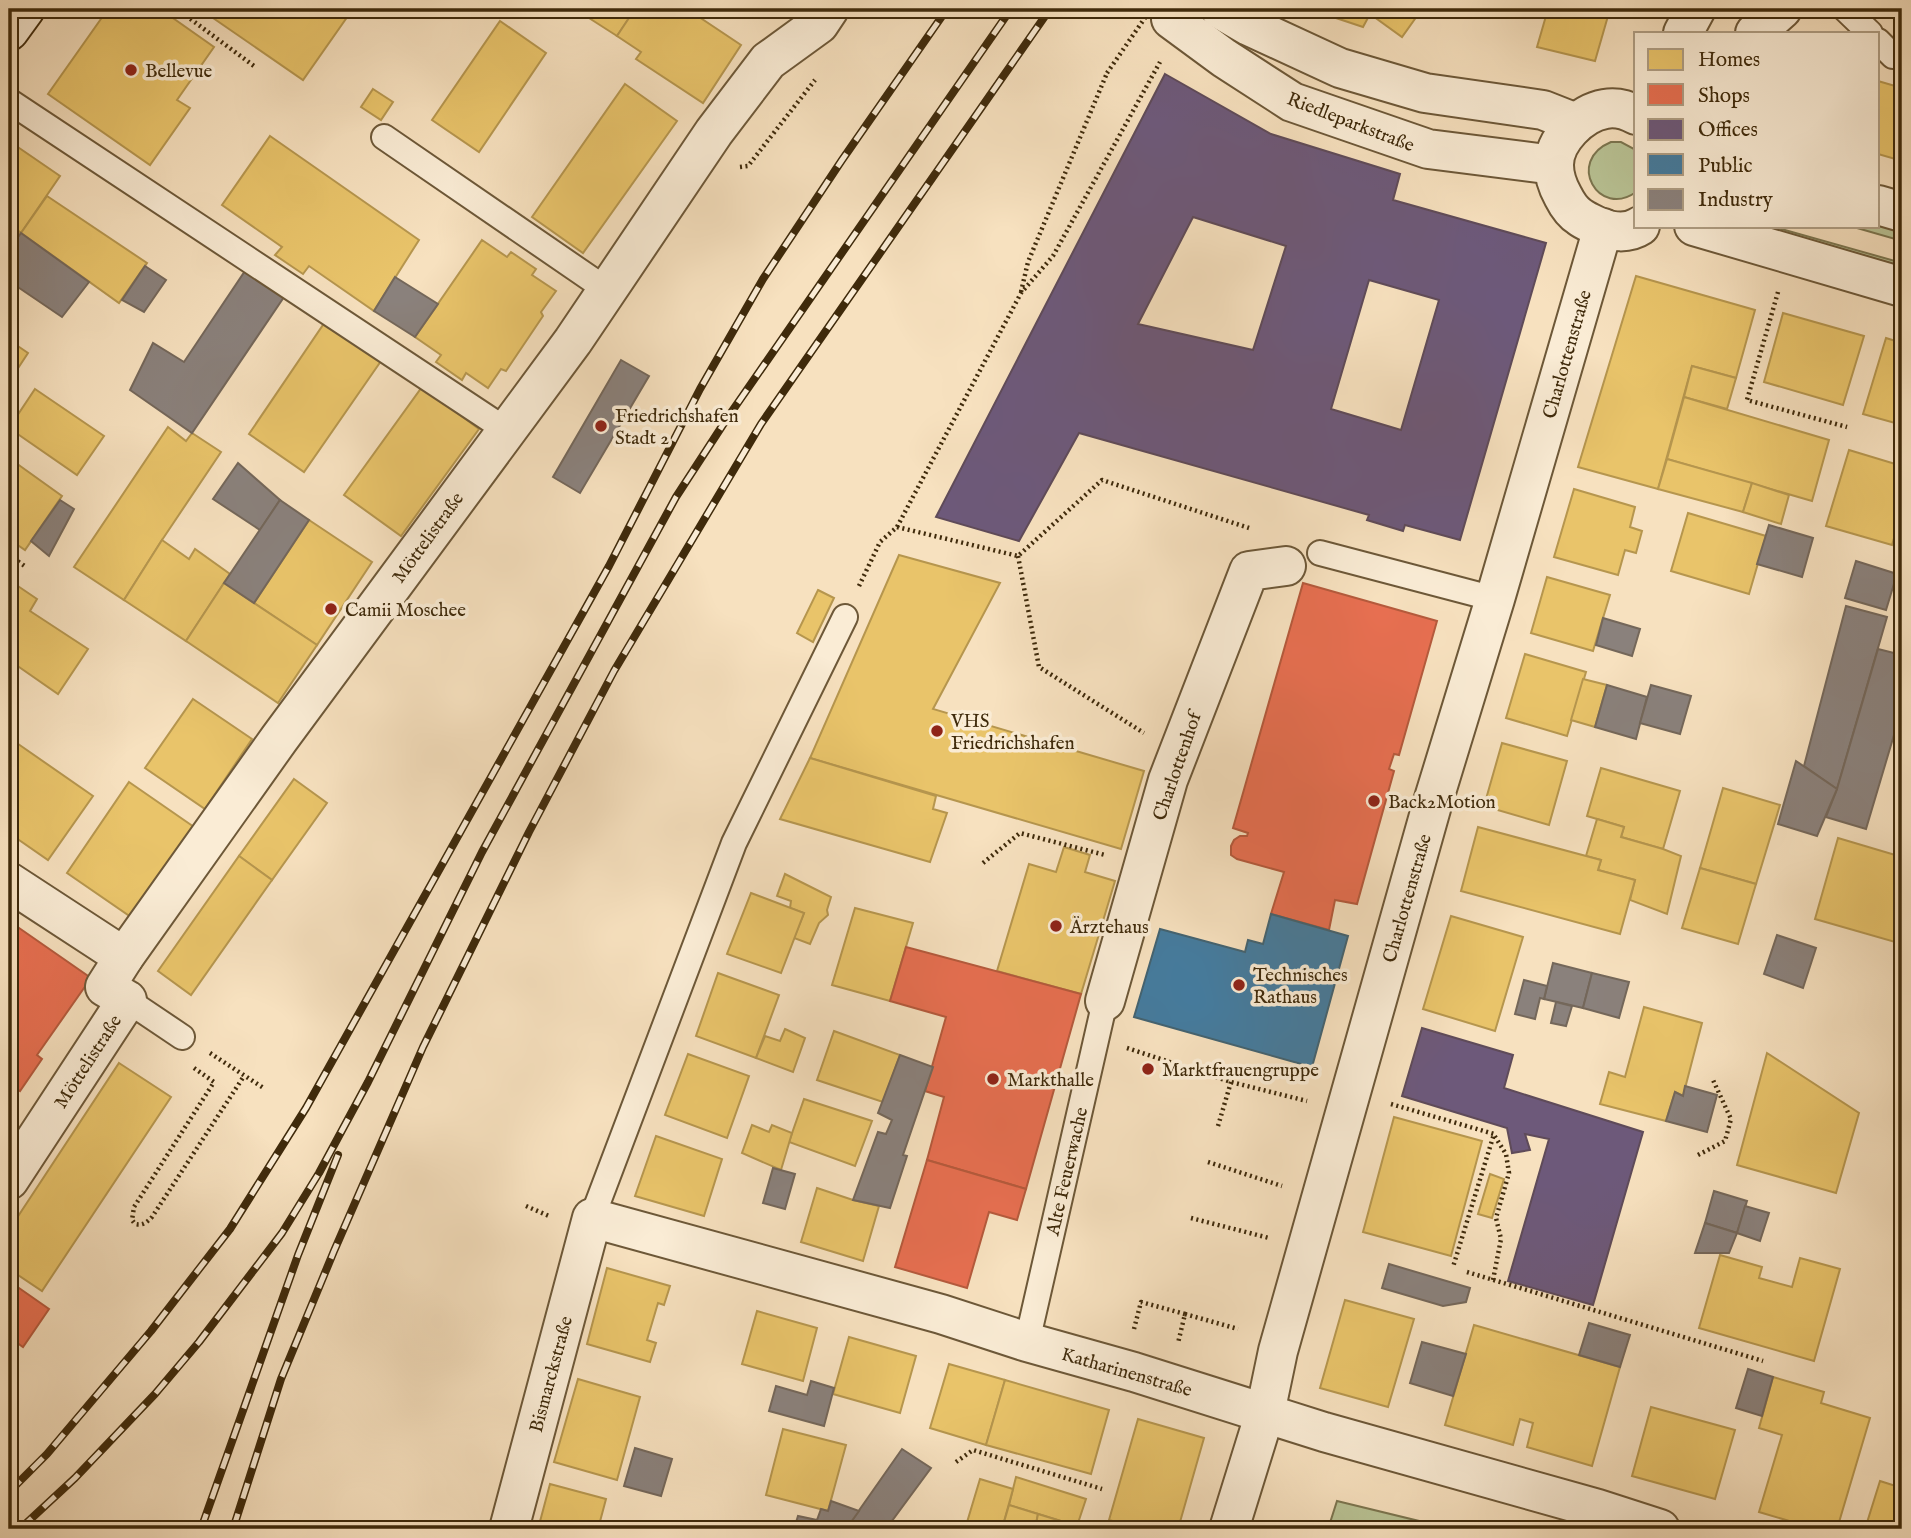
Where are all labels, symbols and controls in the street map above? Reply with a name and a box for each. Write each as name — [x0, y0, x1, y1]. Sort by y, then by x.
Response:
legend — [1634, 32, 1880, 228]
text: Homes — [1698, 47, 1760, 74]
place label: Bellevue — [145, 60, 213, 84]
marker: Bellevue — [123, 62, 139, 78]
text: Shops — [1698, 83, 1750, 110]
street label: Riedleparkstraße — [1283, 88, 1418, 158]
text: Offices — [1698, 117, 1758, 144]
text: Public — [1698, 153, 1752, 180]
text: Industry — [1698, 187, 1774, 214]
street label: Charlottenstraße — [1538, 287, 1598, 422]
place label: Friedrichshafen Stadt 2 — [615, 405, 739, 451]
marker: Friedrichshafen Stadt 2 — [593, 418, 609, 434]
street label: Möttelistraße — [388, 488, 470, 588]
place label: Camii Moschee — [345, 599, 466, 623]
marker: Camii Moschee — [323, 601, 339, 617]
street label: Charlottenhof — [1148, 706, 1209, 824]
place label: VHS Friedrichshafen — [950, 710, 1075, 756]
marker: VHS Friedrichshafen — [929, 723, 945, 739]
place label: Back2Motion — [1388, 791, 1496, 815]
marker: Back2Motion — [1366, 793, 1382, 809]
street label: Charlottenstraße — [1378, 831, 1438, 966]
place label: Ärztehaus — [1069, 916, 1149, 940]
marker: Ärztehaus — [1048, 918, 1064, 934]
place label: Technisches Rathaus — [1253, 964, 1348, 1010]
marker: Technisches Rathaus — [1231, 977, 1247, 993]
street label: Möttelistraße — [50, 1011, 128, 1113]
place label: Marktfrauengruppe — [1162, 1059, 1319, 1083]
marker: Marktfrauengruppe — [1140, 1061, 1156, 1077]
place label: Markthalle — [1007, 1069, 1094, 1093]
marker: Markthalle — [985, 1071, 1001, 1087]
street label: Alte Feuerwache — [1041, 1105, 1094, 1239]
street label: Bismarckstraße — [525, 1313, 579, 1435]
street label: Katharinenstraße — [1058, 1343, 1195, 1403]

